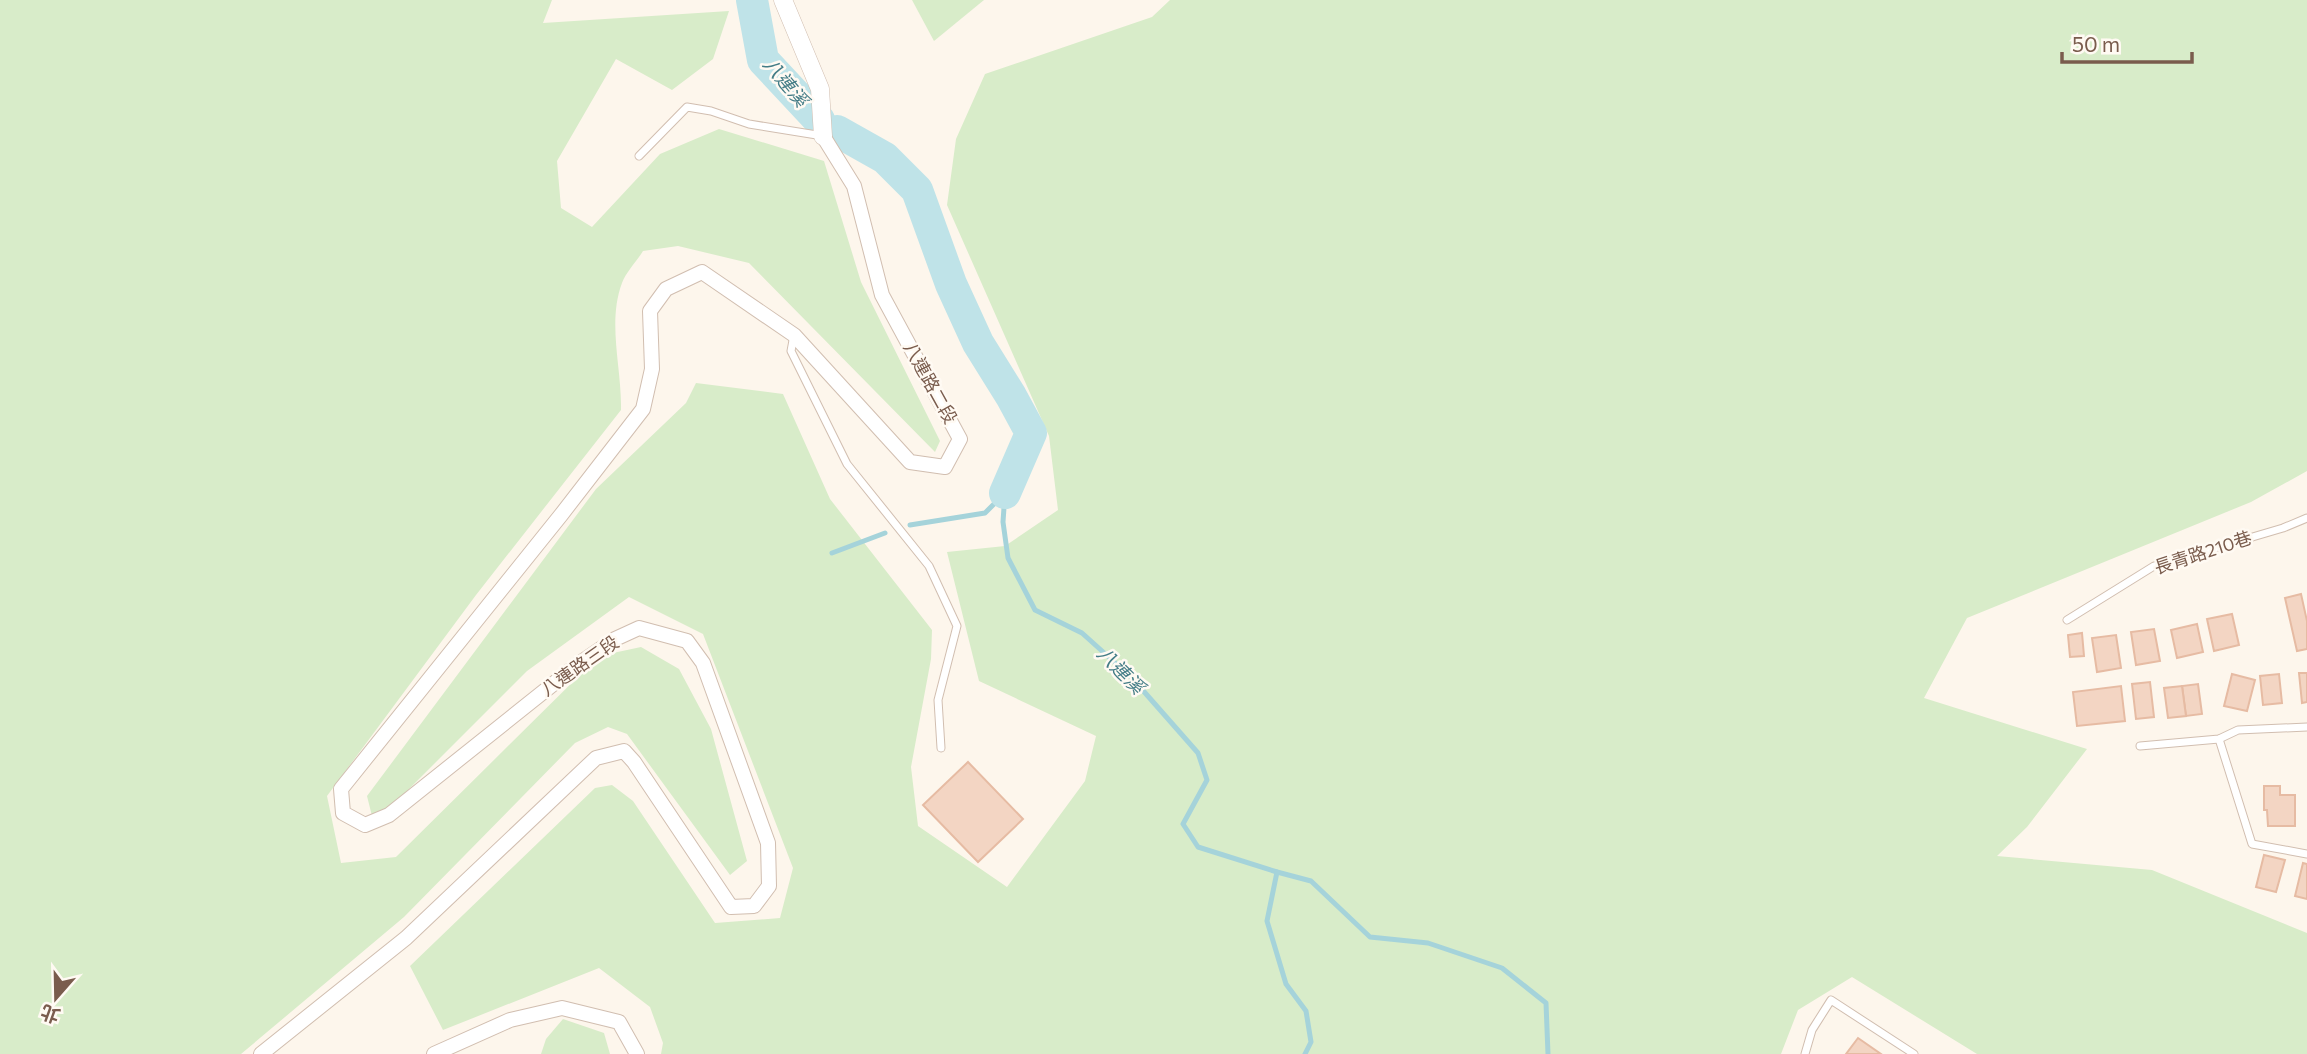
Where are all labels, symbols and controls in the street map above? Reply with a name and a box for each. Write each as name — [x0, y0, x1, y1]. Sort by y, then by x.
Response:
scale bar — [2062, 21, 2192, 65]
text: 50 m — [2072, 31, 2120, 56]
water label: 八連溪 — [759, 52, 815, 113]
street label: 八連路二段 — [899, 338, 962, 427]
street label: 長青路210巷 — [2151, 526, 2254, 578]
street label: 八連路三段 — [536, 630, 623, 700]
water label: 八連溪 — [1093, 641, 1152, 700]
north arrow — [21, 963, 91, 1033]
text: 北 — [37, 1000, 63, 1029]

